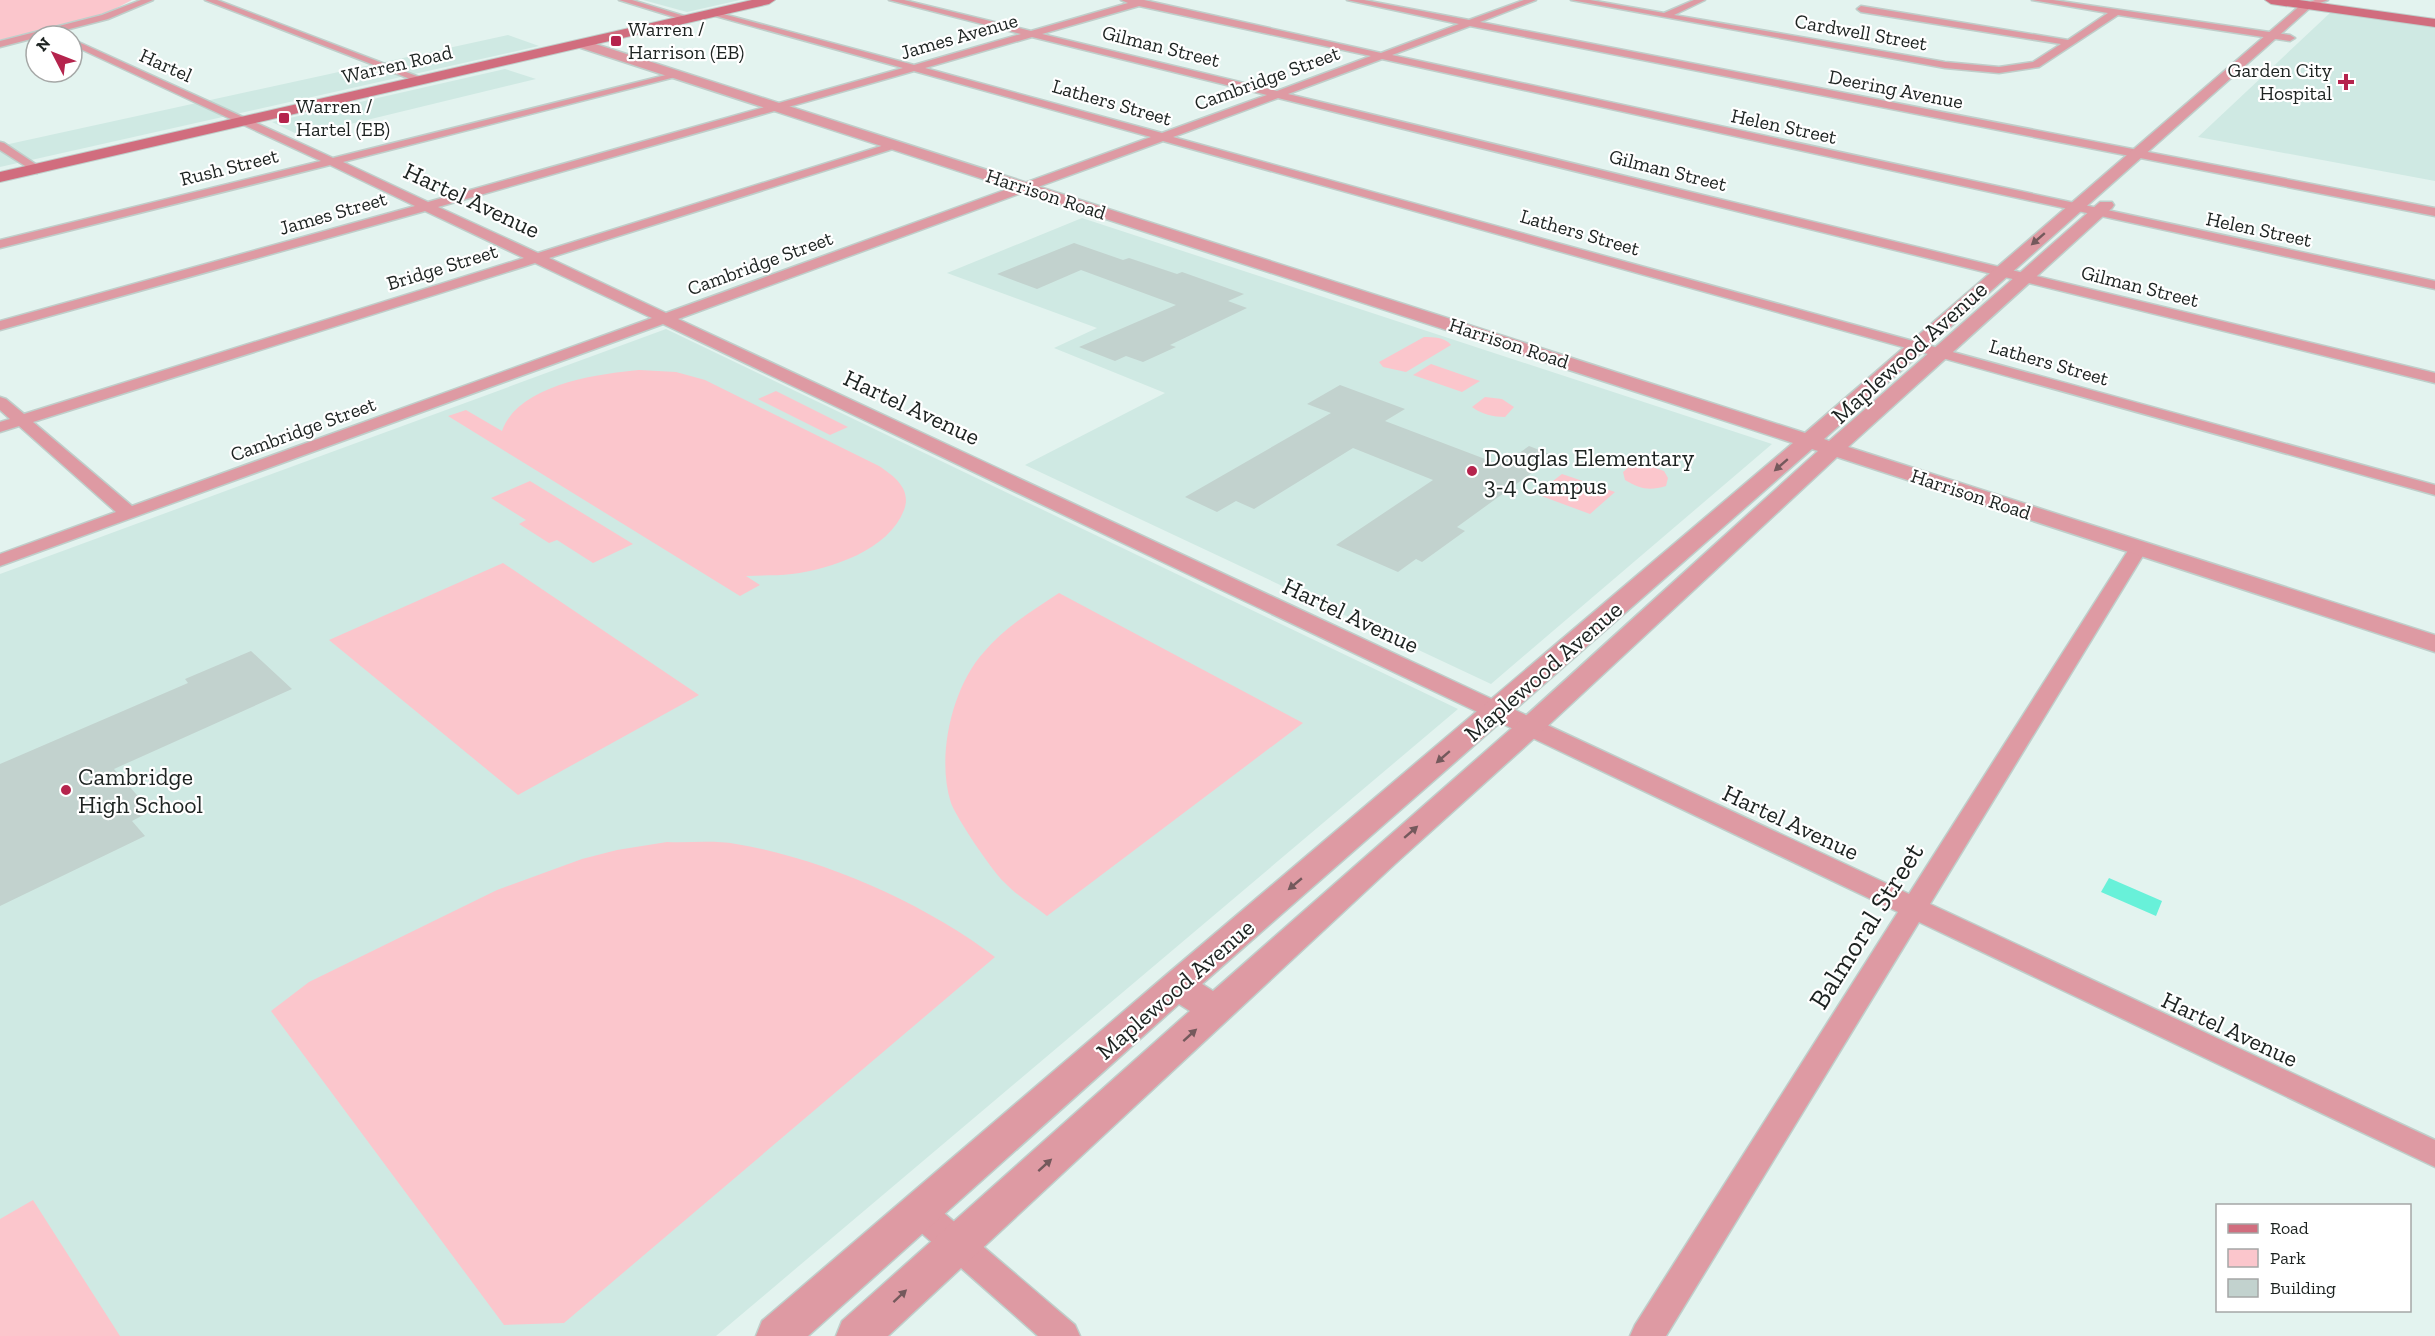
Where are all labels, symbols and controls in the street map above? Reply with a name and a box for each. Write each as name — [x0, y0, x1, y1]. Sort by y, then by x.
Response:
street label: James Avenue — [898, 8, 1020, 64]
street label: Cardwell Street — [1793, 9, 1930, 56]
place label: Warren / Harrison (EB) — [628, 17, 744, 64]
street label: Gilman Street — [1100, 20, 1223, 72]
north arrow — [24, 24, 84, 84]
text: N — [32, 33, 54, 55]
marker: Warren / Harrison (EB) — [609, 34, 623, 48]
street label: Warren Road — [339, 40, 455, 88]
street label: Cambridge Street — [1191, 40, 1344, 115]
street label: Hartel — [136, 43, 196, 87]
place label: Garden City Hospital — [2228, 58, 2333, 105]
street label: Deering Avenue — [1827, 64, 1965, 114]
marker: Garden City Hospital — [2337, 73, 2355, 91]
street label: Lathers Street — [1050, 74, 1175, 131]
place label: Warren / Hartel (EB) — [296, 94, 390, 141]
street label: Helen Street — [1729, 103, 1840, 149]
marker: Warren / Hartel (EB) — [277, 111, 291, 125]
street label: Rush Street — [177, 143, 281, 191]
street label: Gilman Street — [1607, 144, 1730, 196]
street label: Hartel Avenue — [399, 156, 545, 244]
street label: Harrison Road — [983, 163, 1109, 225]
street label: James Street — [276, 186, 390, 240]
street label: Lathers Street — [1518, 204, 1643, 261]
street label: Helen Street — [2204, 206, 2315, 252]
street label: Cambridge Street — [684, 225, 837, 300]
one-way arrow — [2030, 233, 2046, 246]
street label: Bridge Street — [384, 239, 501, 295]
street label: Gilman Street — [2079, 260, 2202, 312]
street label: Maplewood Avenue — [1825, 274, 1993, 430]
street label: Harrison Road — [1446, 312, 1572, 374]
street label: Lathers Street — [1987, 334, 2112, 391]
street label: Hartel Avenue — [839, 363, 985, 451]
street label: Cambridge Street — [227, 391, 380, 466]
place label: Douglas Elementary 3-4 Campus — [1484, 443, 1695, 500]
one-way arrow — [1774, 458, 1789, 471]
street label: Harrison Road — [1908, 463, 2034, 525]
marker: Douglas Elementary 3-4 Campus — [1465, 464, 1479, 478]
street label: Hartel Avenue — [1278, 571, 1424, 659]
street label: Maplewood Avenue — [1458, 594, 1628, 748]
one-way arrow — [1435, 750, 1450, 764]
place label: Cambridge High School — [78, 762, 203, 819]
street label: Hartel Avenue — [1718, 778, 1864, 866]
marker: Cambridge High School — [59, 783, 73, 797]
one-way arrow — [1403, 826, 1418, 839]
street label: Balmoral Street — [1802, 836, 1930, 1015]
one-way arrow — [1287, 878, 1303, 891]
street label: Maplewood Avenue — [1090, 912, 1260, 1066]
street label: Hartel Avenue — [2157, 985, 2303, 1073]
one-way arrow — [1182, 1028, 1197, 1042]
one-way arrow — [1037, 1159, 1052, 1172]
legend — [2216, 1204, 2411, 1312]
text: Road — [2270, 1217, 2309, 1239]
text: Park — [2270, 1247, 2306, 1269]
text: Building — [2270, 1277, 2336, 1299]
one-way arrow — [893, 1290, 907, 1304]

